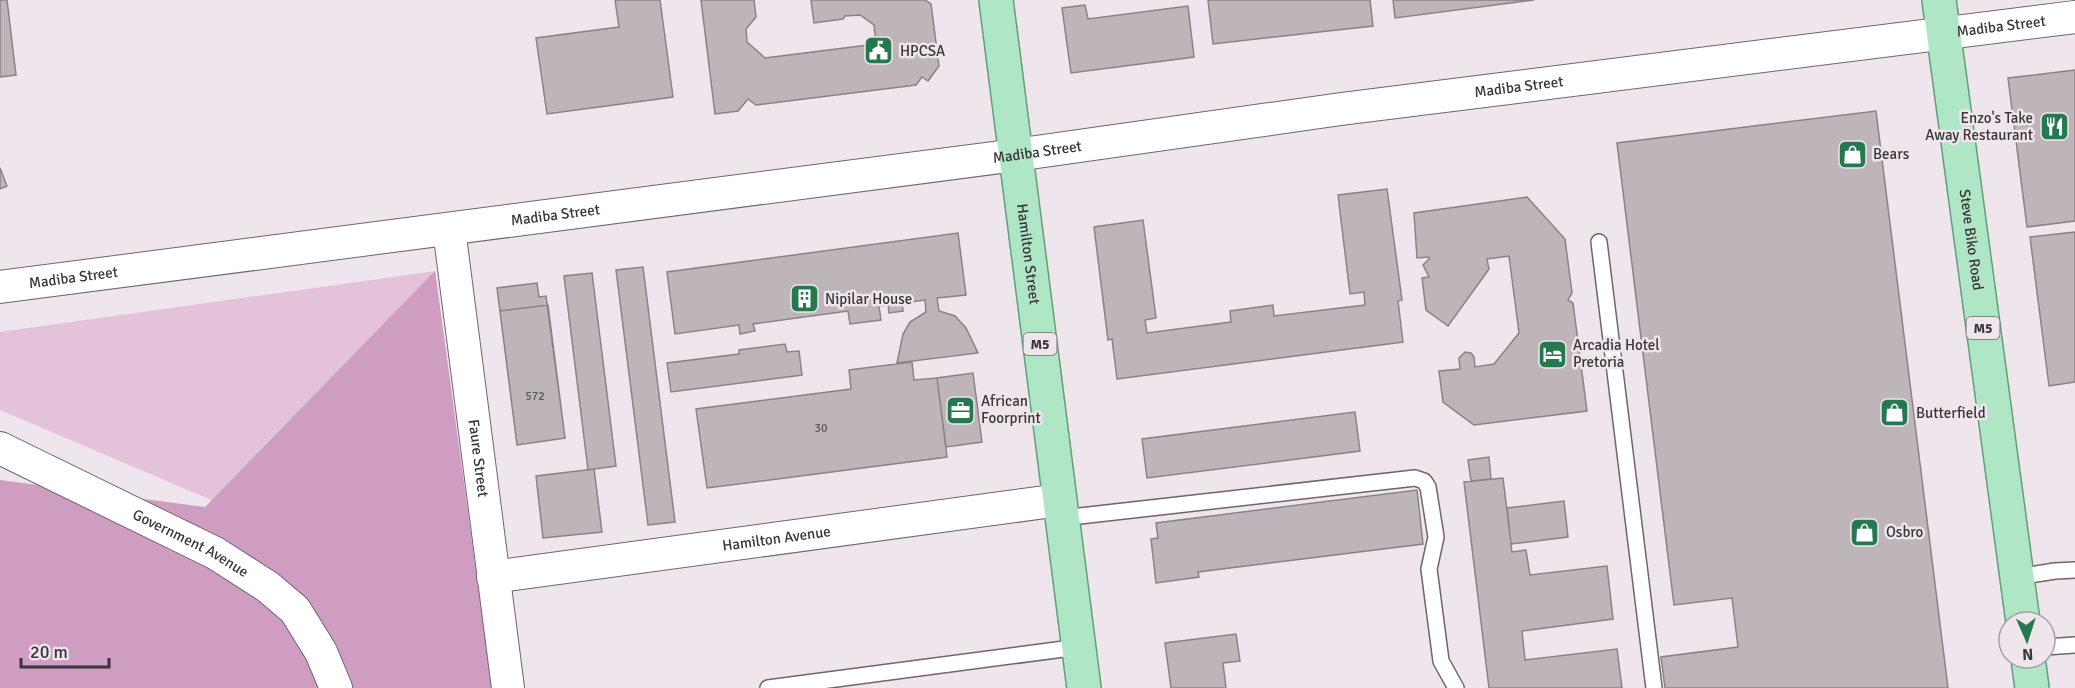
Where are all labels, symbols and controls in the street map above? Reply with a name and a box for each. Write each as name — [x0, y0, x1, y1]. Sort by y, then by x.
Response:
street label: Madiba Street — [1955, 12, 2047, 41]
public building icon: HPCSA — [863, 35, 895, 67]
place label: HPCSA — [900, 42, 945, 60]
street label: Madiba Street — [1473, 72, 1564, 101]
place label: Enzo's Take Away Restaurant — [1925, 109, 2033, 144]
restaurant icon: Enzo's Take Away Restaurant — [2038, 111, 2070, 143]
street label: Madiba Street — [992, 137, 1083, 167]
shop icon: Bears — [1836, 138, 1868, 170]
place label: Bears — [1873, 145, 1910, 163]
street label: Steve Biko Road — [1956, 188, 1987, 292]
street label: Madiba Street — [510, 200, 601, 230]
street label: Hamilton Street — [1013, 202, 1044, 305]
street label: Madiba Street — [28, 263, 119, 292]
building icon: Nipilar House — [788, 283, 820, 315]
place label: Nipilar House — [825, 290, 912, 308]
road number: M5 — [1966, 317, 2000, 339]
road number: M5 — [1024, 333, 1056, 355]
place label: Arcadia Hotel Pretoria — [1573, 336, 1660, 371]
hotel icon: Arcadia Hotel Pretoria — [1536, 338, 1568, 370]
house number: 572 — [525, 389, 545, 404]
place label: African Foorprint — [981, 392, 1041, 427]
office icon: African Foorprint — [944, 394, 976, 426]
shop icon: Butterfield — [1879, 397, 1911, 429]
place label: Butterfield — [1916, 404, 1986, 422]
street label: Faure Street — [465, 418, 492, 498]
house number: 30 — [815, 421, 827, 436]
street label: Government Avenue — [130, 505, 252, 581]
shop icon: Osbro — [1849, 516, 1881, 548]
street label: Hamilton Avenue — [721, 522, 832, 555]
place label: Osbro — [1886, 523, 1924, 541]
north arrow — [1997, 610, 2057, 670]
scale bar — [21, 631, 110, 669]
text: 20 m — [30, 641, 68, 663]
text: N — [2022, 644, 2034, 664]

